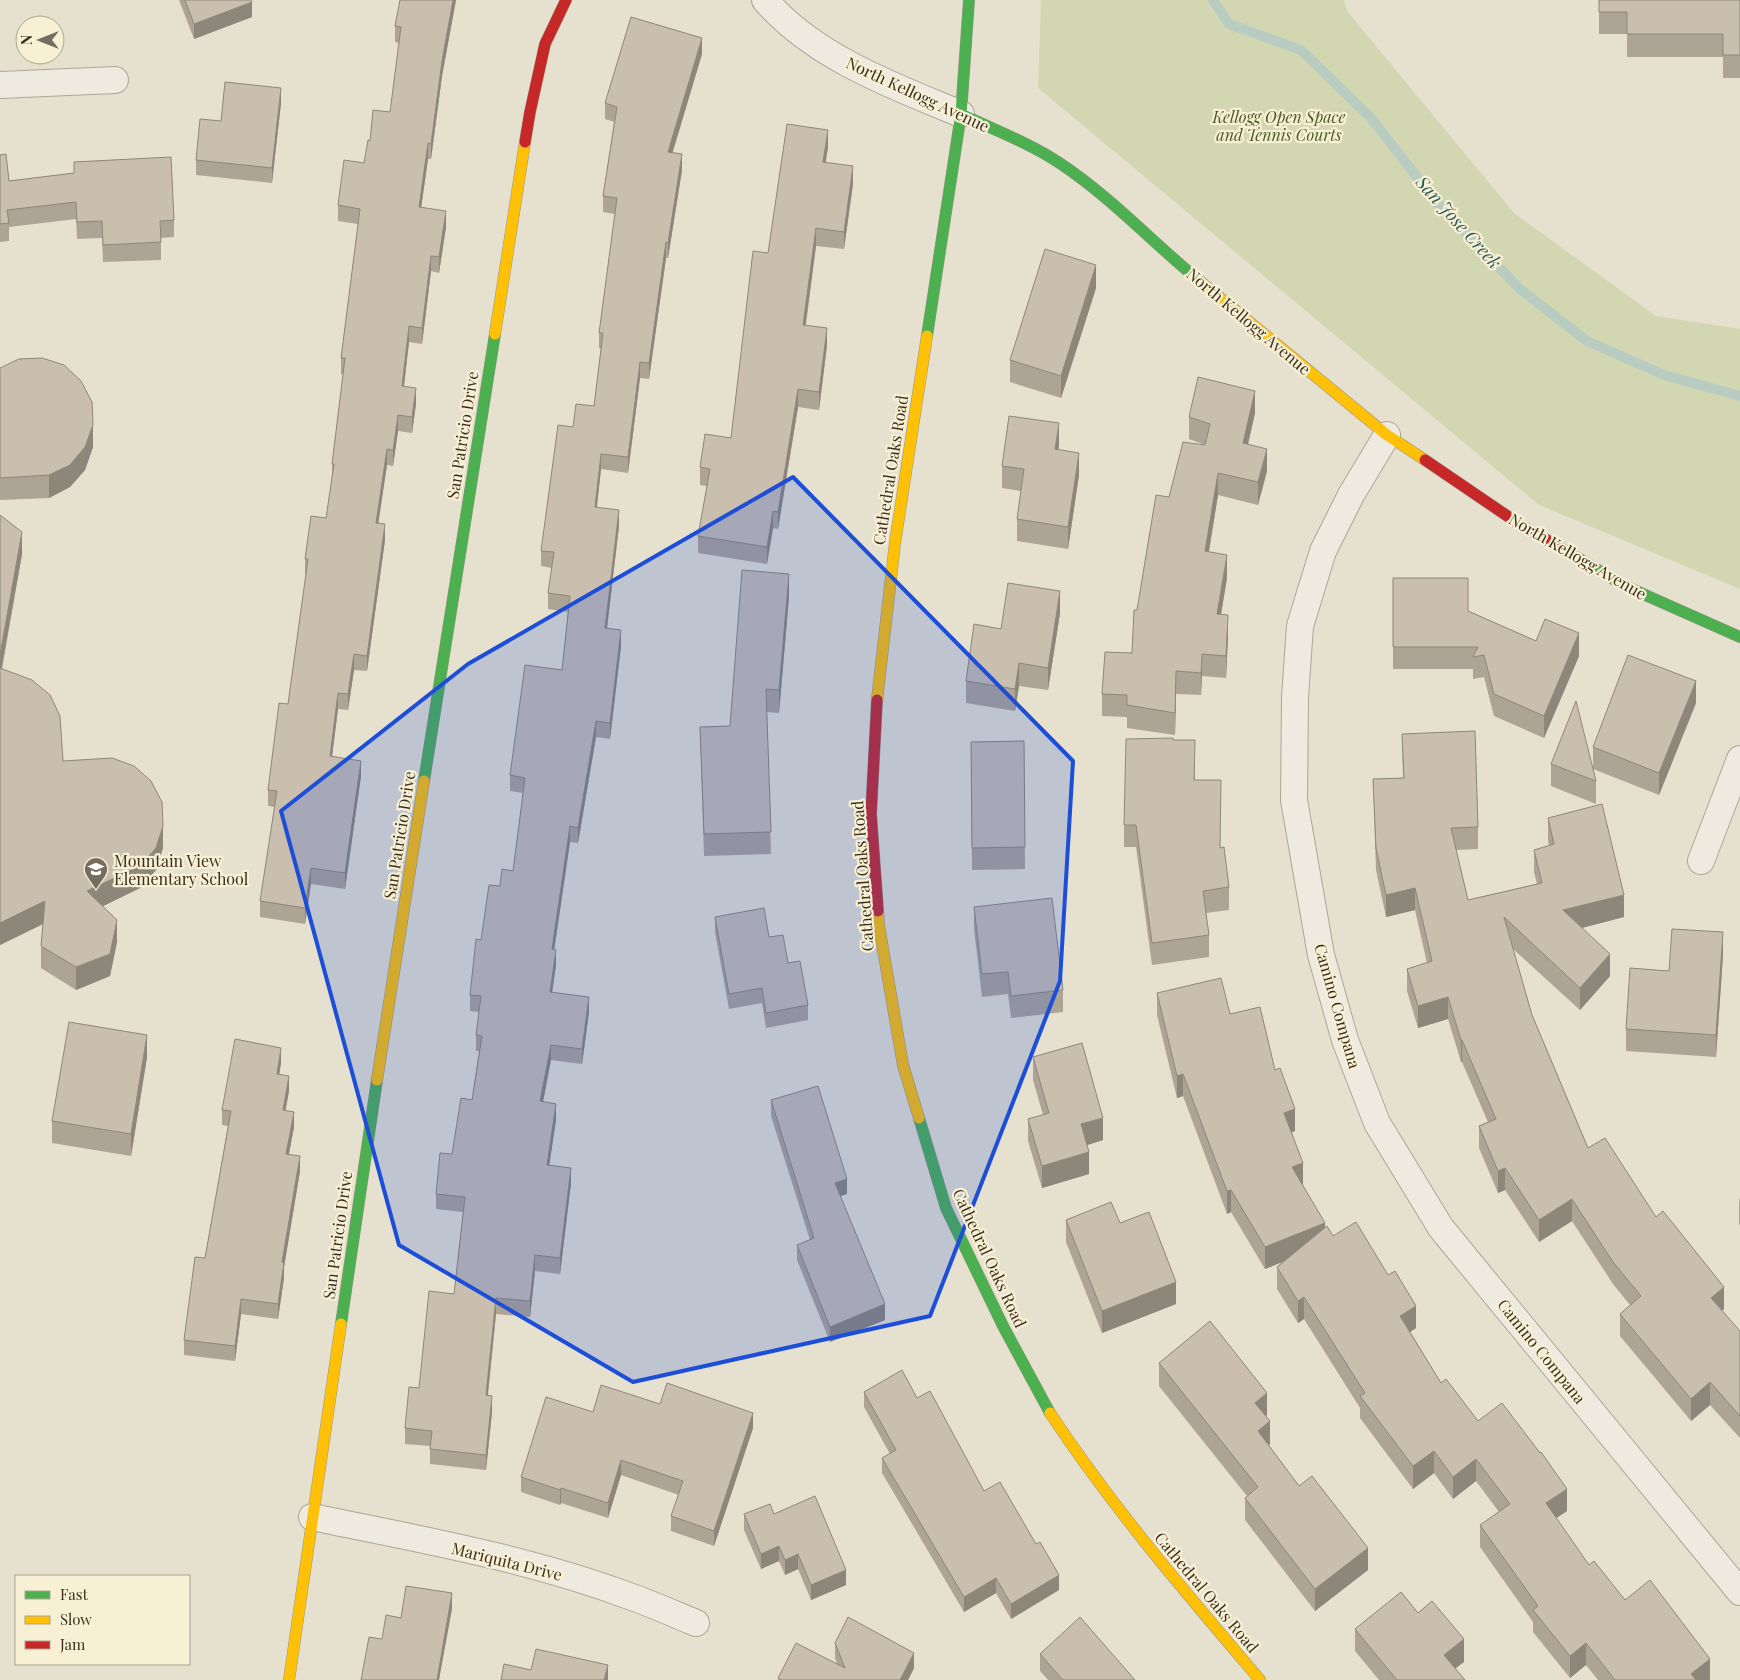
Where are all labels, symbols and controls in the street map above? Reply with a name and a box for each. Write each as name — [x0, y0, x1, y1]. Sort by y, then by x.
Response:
north arrow — [15, 15, 65, 65]
text: N — [17, 35, 36, 45]
street label: North Kellogg Avenue — [843, 52, 993, 136]
park label: Kellogg Open Space and Tennis Courts — [1212, 106, 1346, 145]
water label: San Jose Creek — [1410, 170, 1507, 273]
street label: North Kellogg Avenue — [1183, 263, 1315, 379]
street label: San Patricio Drive — [442, 370, 482, 500]
street label: Cathedral Oaks Road — [868, 394, 912, 546]
street label: North Kellogg Avenue — [1505, 508, 1651, 604]
street label: San Patricio Drive — [379, 770, 419, 900]
street label: Cathedral Oaks Road — [846, 800, 878, 952]
place label: Mountain View Elementary School — [114, 850, 249, 889]
school or university icon: Mountain View Elementary School — [83, 856, 109, 890]
street label: Camino Compana — [1310, 941, 1366, 1071]
street label: San Patricio Drive — [318, 1170, 356, 1300]
street label: Cathedral Oaks Road — [949, 1185, 1031, 1331]
street label: Camino Compana — [1493, 1294, 1591, 1408]
street label: Cathedral Oaks Road — [1150, 1527, 1264, 1657]
street label: Mariquita Drive — [450, 1537, 564, 1585]
legend — [15, 1575, 190, 1665]
text: Fast — [60, 1584, 89, 1604]
text: Slow — [60, 1609, 92, 1629]
text: Jam — [59, 1634, 86, 1654]

